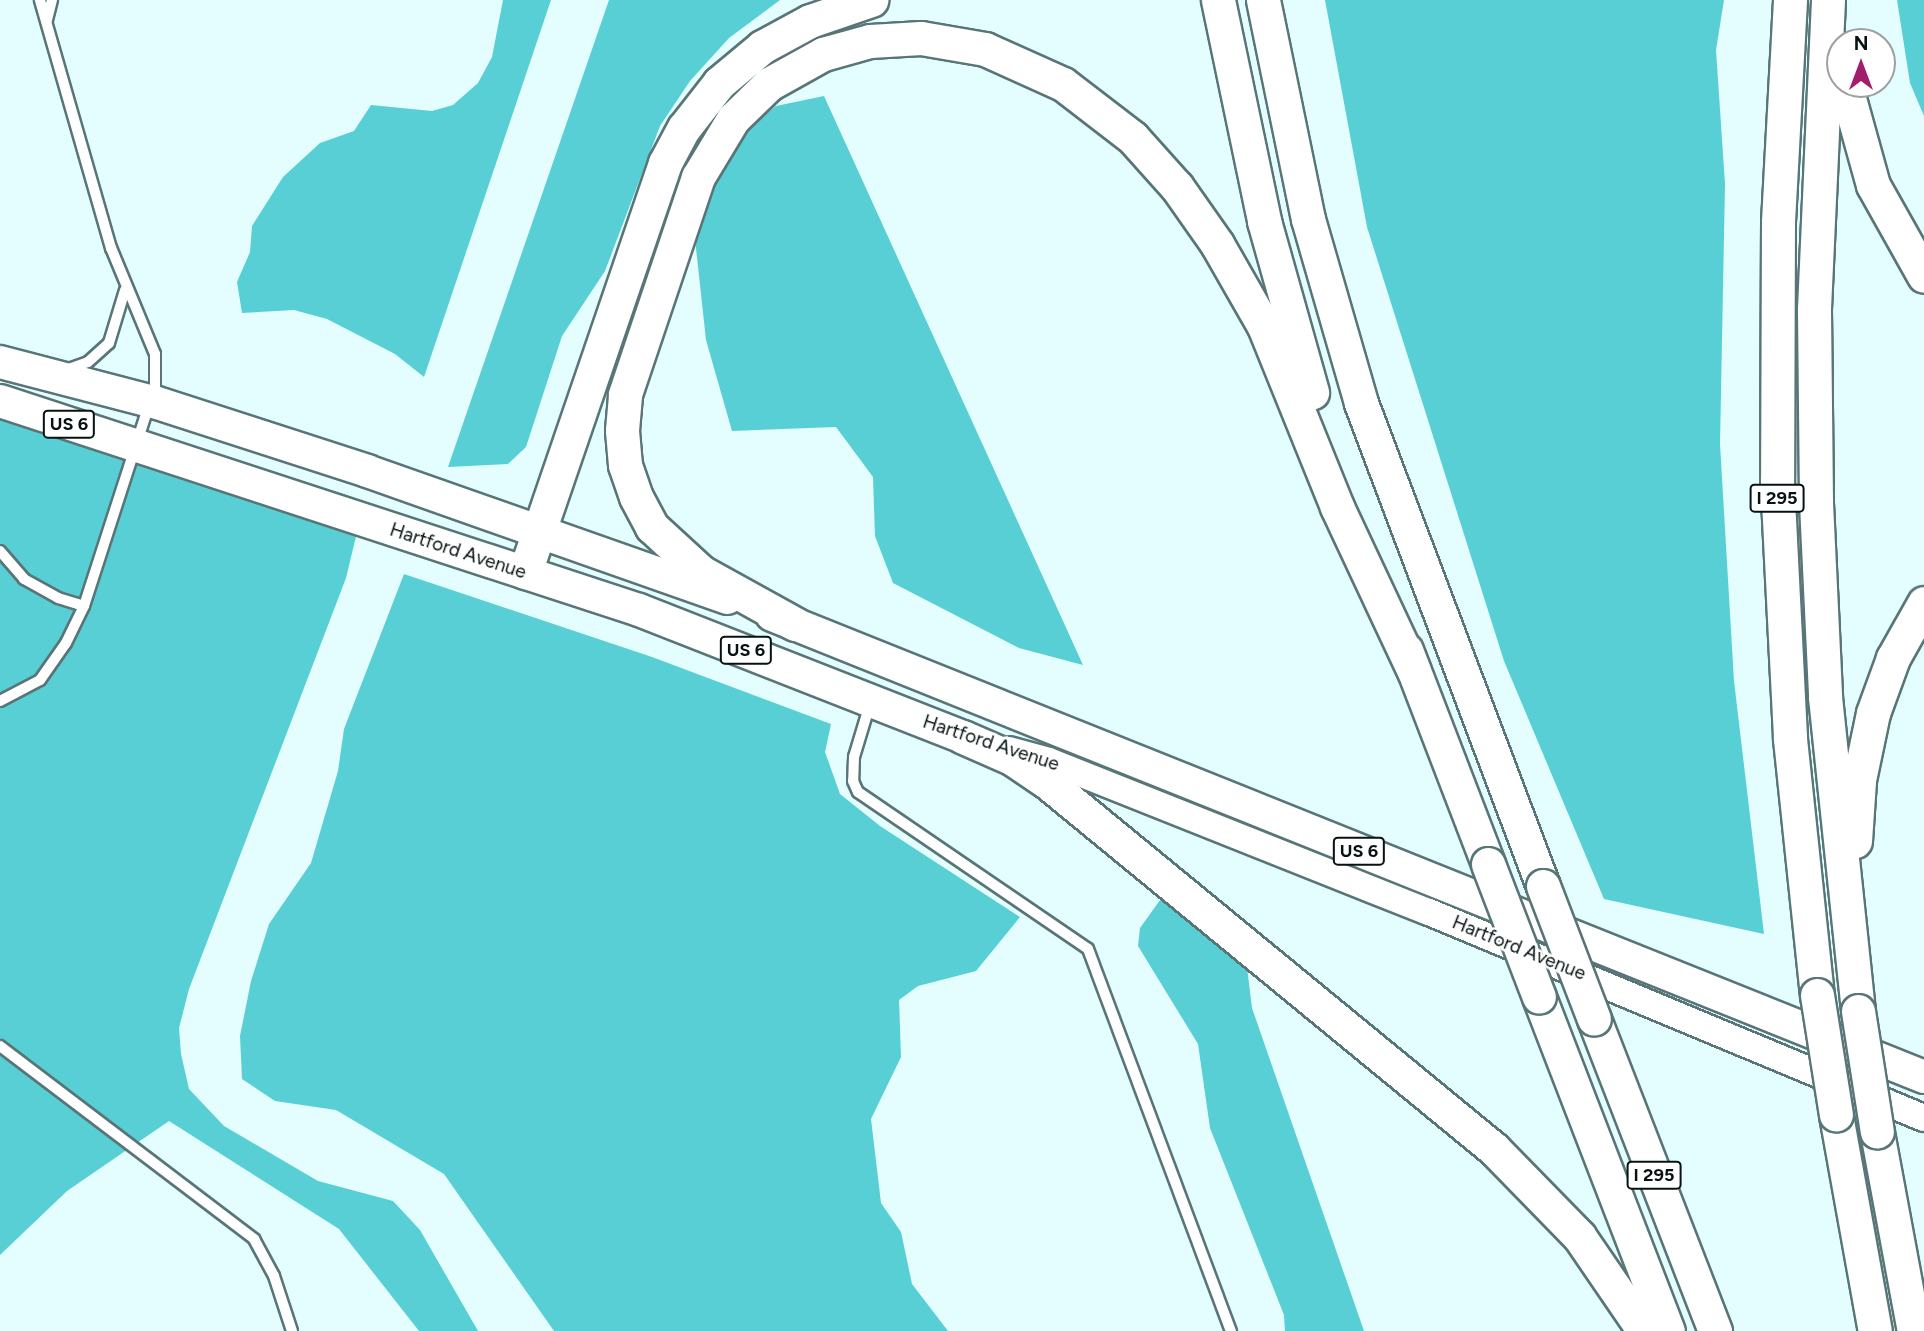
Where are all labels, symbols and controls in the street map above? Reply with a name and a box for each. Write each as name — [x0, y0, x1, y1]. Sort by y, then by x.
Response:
north arrow — [1826, 28, 1896, 98]
text: N — [1854, 32, 1868, 55]
road number: US 6 — [43, 410, 95, 438]
road number: I 295 — [1749, 484, 1805, 512]
street label: Hartford Avenue — [387, 518, 529, 584]
road number: US 6 — [720, 636, 772, 664]
street label: Hartford Avenue — [920, 710, 1062, 776]
road number: US 6 — [1333, 836, 1385, 866]
street label: Hartford Avenue — [1449, 911, 1589, 985]
road number: I 295 — [1626, 1160, 1682, 1190]

